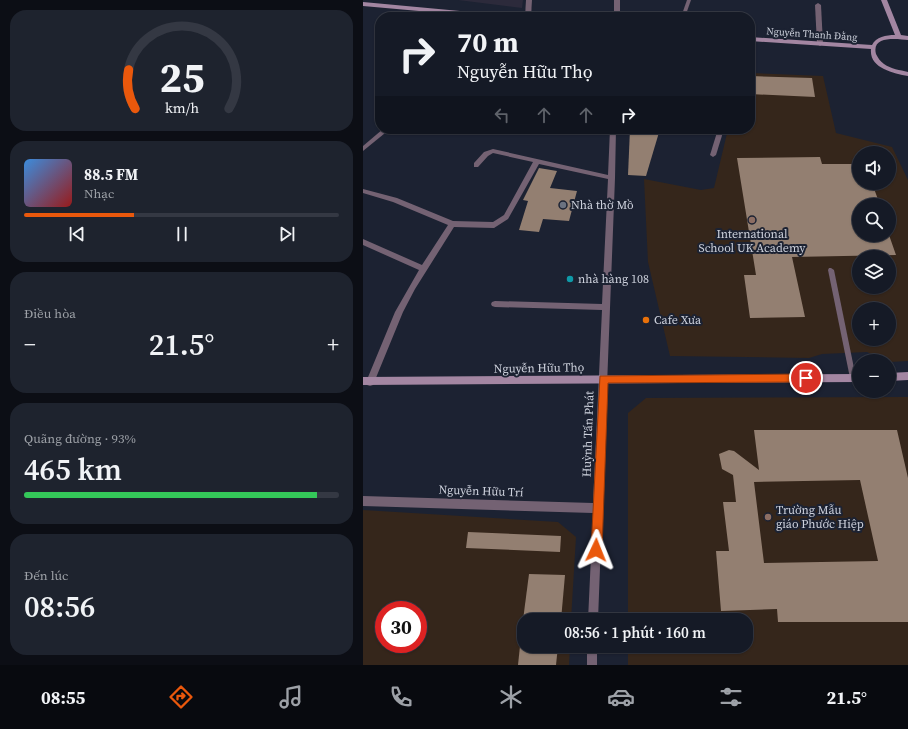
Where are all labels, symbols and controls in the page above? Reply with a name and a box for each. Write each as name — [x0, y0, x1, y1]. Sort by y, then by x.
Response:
text: 70 m — [457, 23, 519, 61]
street label: Nguyễn Thanh Đằng — [766, 24, 858, 44]
icon: right — [391, 28, 443, 80]
text: 25 — [159, 48, 204, 105]
text: Nguyễn Hữu Thọ — [457, 59, 593, 84]
text: km/h — [165, 97, 199, 117]
icon: left — [491, 104, 513, 126]
icon: ahead — [533, 104, 555, 126]
icon: ahead — [575, 104, 597, 126]
icon: right — [617, 104, 639, 126]
map controls — [852, 146, 896, 398]
button: sound — [852, 146, 896, 190]
text: 88.5 FM — [84, 164, 138, 185]
text: Nhạc — [84, 185, 114, 202]
place label: Nhà thờ Mồ — [571, 197, 634, 213]
button: search — [852, 198, 896, 242]
marker: Nhà thờ Mồ — [558, 200, 568, 210]
marker: International School UK Academy — [747, 215, 757, 225]
icon: previous — [66, 223, 88, 245]
icon: pause — [171, 223, 193, 245]
icon: next — [276, 223, 298, 245]
place label: International School UK Academy — [698, 226, 806, 256]
button: layers — [852, 250, 896, 294]
place label: nhà hàng 108 — [578, 271, 649, 287]
marker: nhà hàng 108 — [565, 274, 575, 284]
button: + — [852, 302, 896, 346]
text: Điều hòa — [24, 305, 76, 322]
place label: Cafe Xưa — [654, 312, 702, 328]
marker: Cafe Xưa — [641, 315, 651, 325]
text: 21.5° — [149, 324, 214, 365]
text: − — [24, 329, 36, 359]
text: + — [327, 329, 339, 359]
button: − — [852, 354, 896, 398]
street label: Nguyễn Hữu Thọ — [494, 359, 585, 377]
pin — [789, 361, 823, 395]
icon: arrive — [795, 367, 817, 389]
street label: Huỳnh Tấn Phát — [578, 390, 598, 477]
text: Quãng đường · 93% — [24, 430, 136, 447]
text: 465 km — [24, 449, 122, 490]
street label: Nguyễn Hữu Trí — [438, 482, 524, 500]
place label: Trường Mẫu giáo Phước Hiệp — [776, 502, 864, 532]
marker: Trường Mẫu giáo Phước Hiệp — [763, 512, 773, 522]
position arrow — [575, 529, 617, 571]
text: Đến lúc — [24, 567, 68, 584]
text: 08:56 — [24, 586, 95, 627]
speed limit sign: 30 — [375, 601, 427, 653]
text: 08:56 · 1 phút · 160 m — [564, 622, 706, 643]
icon: directions — [167, 683, 195, 711]
icon: music — [277, 683, 305, 711]
icon: phone — [387, 683, 415, 711]
icon: climate — [497, 683, 525, 711]
icon: car — [607, 683, 635, 711]
icon: filters — [717, 683, 745, 711]
text: 08:55 — [41, 685, 85, 710]
text: 21.5° — [826, 685, 867, 710]

